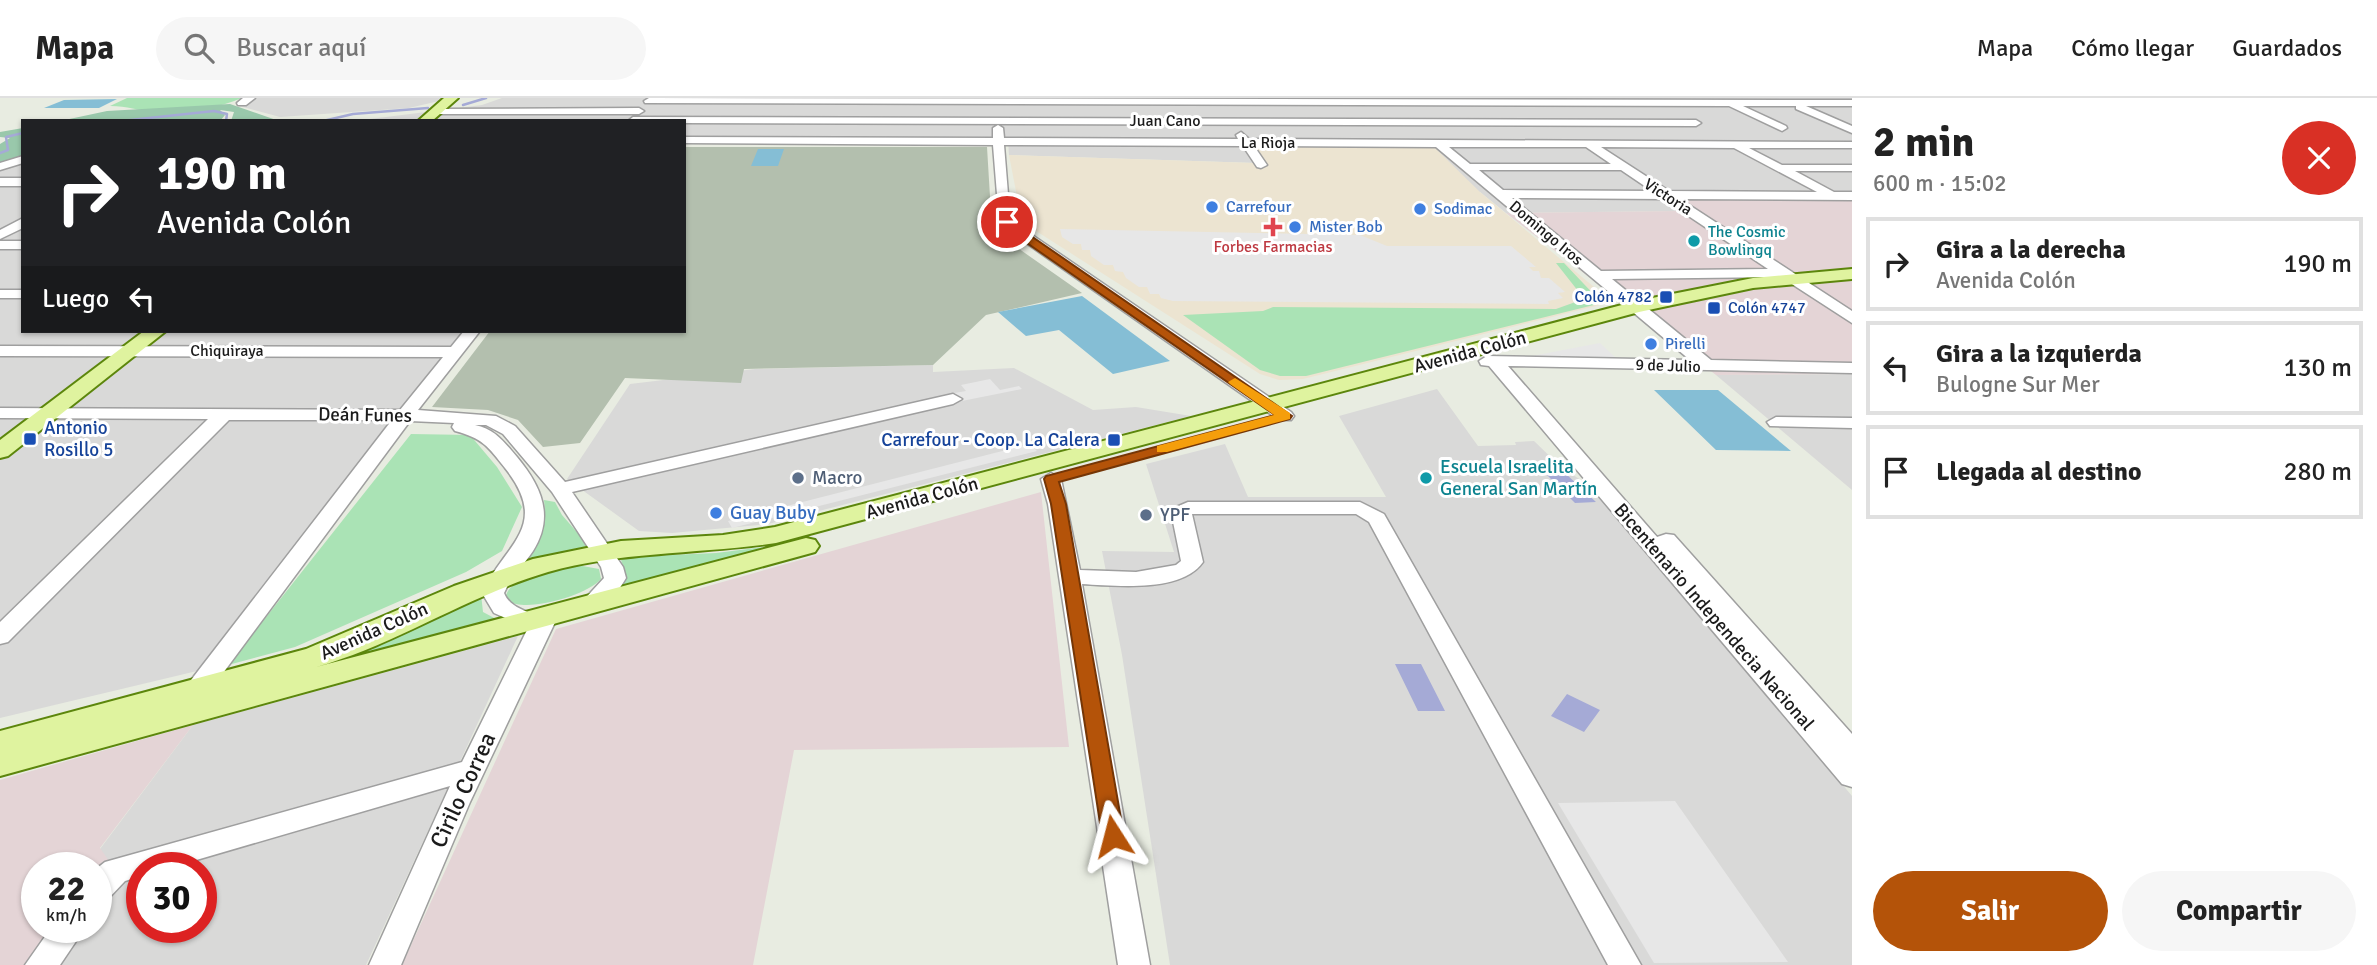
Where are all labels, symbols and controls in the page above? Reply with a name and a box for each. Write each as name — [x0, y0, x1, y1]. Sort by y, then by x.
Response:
search box — [156, 17, 646, 80]
text: Mapa — [35, 28, 114, 69]
icon: search — [180, 29, 218, 67]
text: Buscar aquí — [236, 32, 366, 64]
text: Mapa — [1977, 33, 2033, 63]
text: Cómo llegar — [2071, 33, 2194, 63]
text: Guardados — [2232, 33, 2342, 63]
street label: Juan Cano — [1130, 111, 1201, 131]
text: 2 min — [1873, 117, 1974, 168]
button: close — [2282, 121, 2356, 195]
street label: La Rioja — [1241, 133, 1295, 153]
text: 190 m — [157, 143, 287, 203]
icon: right — [42, 147, 133, 238]
text: 600 m · 15:02 — [1873, 169, 2007, 198]
street label: Victoria — [1640, 174, 1696, 220]
pin — [977, 192, 1037, 252]
street label: Domingo Iros — [1505, 196, 1587, 270]
place label: Carrefour — [1226, 197, 1291, 217]
marker: Carrefour — [1204, 199, 1220, 215]
place label: Sodimac — [1434, 199, 1492, 219]
marker: Sodimac — [1412, 201, 1428, 217]
text: Avenida Colón — [157, 203, 351, 242]
icon: arrive — [988, 203, 1026, 241]
place label: Mister Bob — [1309, 217, 1383, 237]
marker: Forbes Farmacias — [1265, 219, 1281, 235]
marker: Mister Bob — [1287, 219, 1303, 235]
place label: The Cosmic Bowlingq — [1708, 222, 1786, 260]
marker: The Cosmic Bowlingq — [1686, 233, 1702, 249]
text: Gira a la derecha — [1936, 234, 2126, 266]
place label: Forbes Farmacias — [1214, 237, 1332, 257]
icon: right — [1877, 245, 1915, 283]
text: 190 m — [2283, 248, 2352, 280]
text: Avenida Colón — [1936, 266, 2076, 295]
icon: left — [123, 280, 161, 318]
text: Luego — [42, 283, 109, 315]
place label: Colón 4782 — [1574, 287, 1652, 307]
marker: Colón 4782 — [1658, 289, 1674, 305]
place label: Colón 4747 — [1728, 298, 1806, 318]
marker: Colón 4747 — [1706, 300, 1722, 316]
street label: Avenida Colón — [1411, 325, 1529, 379]
place label: Pirelli — [1665, 334, 1706, 354]
marker: Pirelli — [1643, 336, 1659, 352]
text: Gira a la izquierda — [1936, 338, 2142, 370]
street label: Chiquiraya — [190, 341, 264, 361]
icon: left — [1877, 349, 1915, 387]
text: 130 m — [2283, 352, 2352, 384]
street label: 9 de Julio — [1635, 355, 1701, 377]
text: Bulogne Sur Mer — [1936, 370, 2100, 399]
street label: Deán Funes — [318, 402, 412, 428]
place label: Antonio Rosillo 5 — [44, 416, 114, 462]
place label: Carrefour - Coop. La Calera — [881, 428, 1100, 452]
marker: Antonio Rosillo 5 — [22, 431, 38, 447]
marker: Carrefour - Coop. La Calera — [1106, 432, 1122, 448]
icon: arrive — [1877, 453, 1915, 491]
place label: Escuela Israelita General San Martín — [1440, 455, 1597, 501]
text: Llegada al destino — [1936, 456, 2142, 488]
text: 280 m — [2283, 456, 2352, 488]
place label: Macro — [812, 466, 862, 490]
marker: Macro — [790, 470, 806, 486]
marker: Escuela Israelita General San Martín — [1418, 470, 1434, 486]
street label: Avenida Colón — [863, 471, 981, 525]
street label: Bicentenario Independecia Nacional — [1609, 498, 1819, 736]
place label: Guay Buby — [730, 501, 816, 525]
place label: YPF — [1160, 503, 1190, 527]
marker: Guay Buby — [708, 505, 724, 521]
marker: YPF — [1138, 507, 1154, 523]
street label: Avenida Colón — [316, 597, 432, 665]
street label: Cirilo Correa — [424, 728, 502, 852]
position arrow — [1076, 799, 1150, 873]
speed limit sign: 30 — [126, 852, 217, 943]
text: 22 — [48, 867, 85, 910]
button: Salir — [1873, 871, 2108, 951]
button: Compartir — [2122, 871, 2356, 951]
text: km/h — [46, 904, 87, 926]

